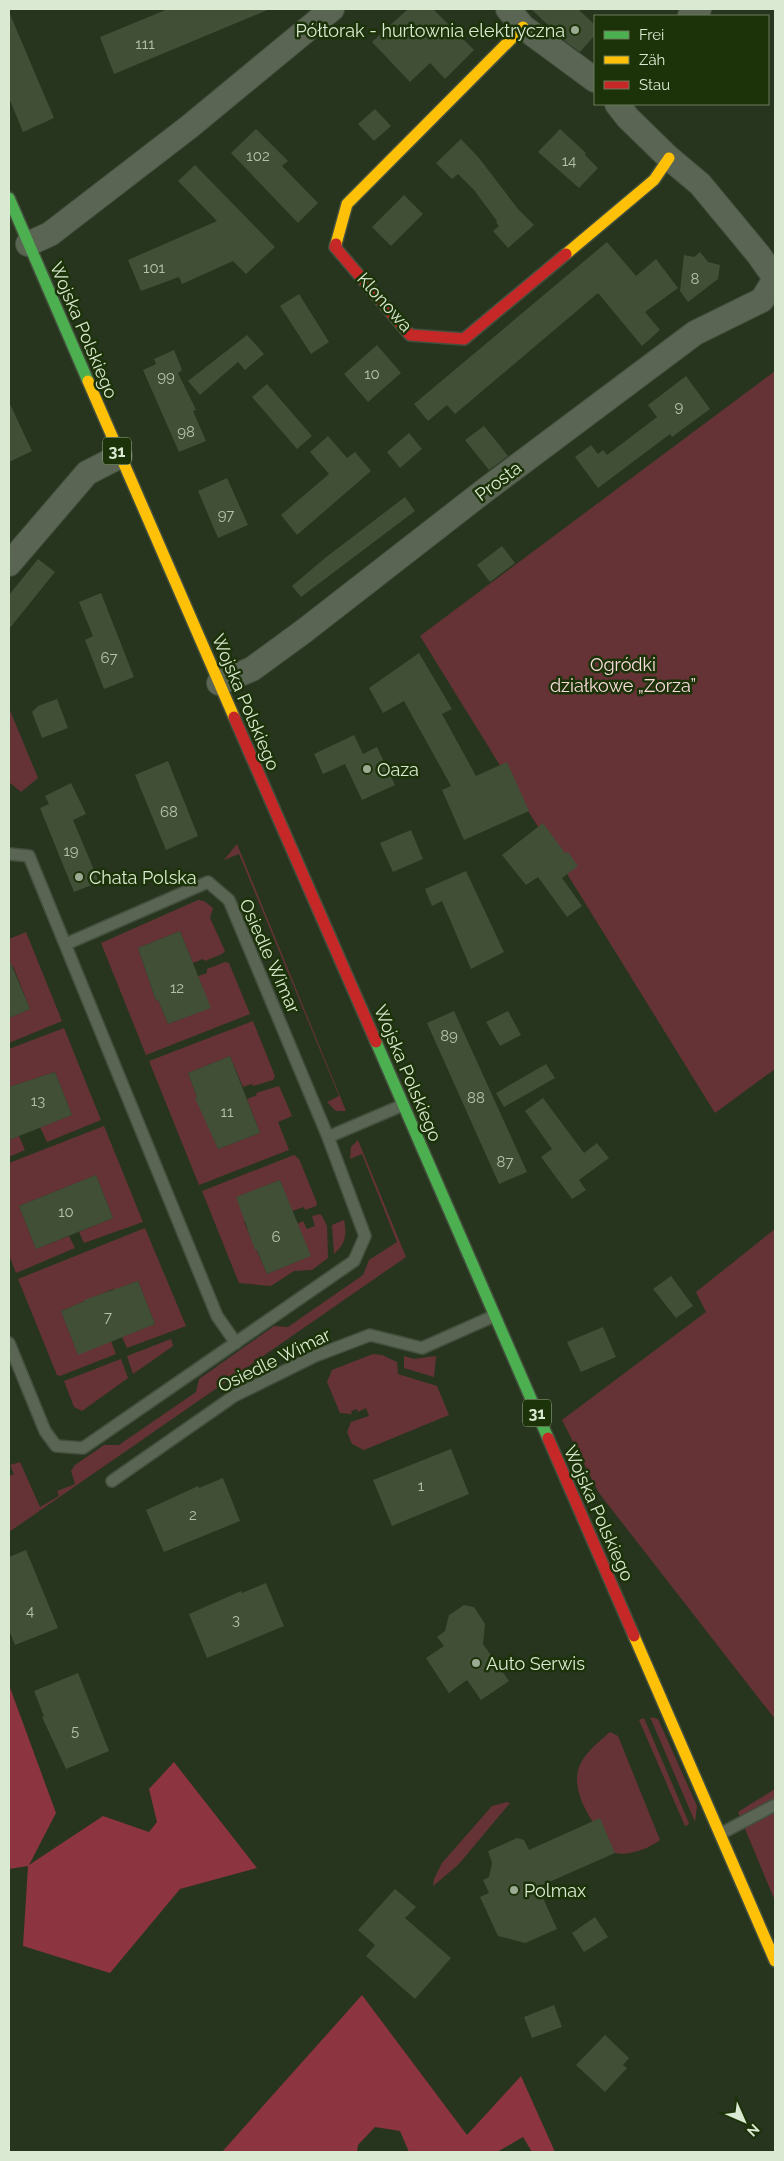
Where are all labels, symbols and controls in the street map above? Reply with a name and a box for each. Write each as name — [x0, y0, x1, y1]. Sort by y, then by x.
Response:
legend — [594, 15, 769, 105]
place label: Półtorak - hurtownia elektryczna — [295, 20, 565, 41]
marker: Półtorak - hurtownia elektryczna — [569, 24, 581, 36]
text: Frei — [639, 26, 664, 44]
house number: 111 — [135, 35, 155, 53]
text: Zäh — [639, 51, 665, 69]
text: Stau — [639, 76, 670, 94]
house number: 102 — [246, 147, 270, 165]
house number: 14 — [562, 152, 576, 170]
street label: Wojska Polskiego — [46, 259, 122, 402]
house number: 101 — [143, 259, 166, 277]
street label: Klonowa — [353, 268, 417, 336]
house number: 8 — [691, 270, 700, 288]
house number: 10 — [364, 365, 380, 383]
house number: 99 — [157, 368, 175, 386]
house number: 9 — [675, 398, 684, 416]
house number: 98 — [177, 423, 195, 441]
road number: 31 — [103, 438, 131, 464]
street label: Prosta — [471, 457, 525, 505]
house number: 97 — [218, 506, 234, 524]
street label: Wojska Polskiego — [208, 631, 284, 774]
house number: 67 — [100, 649, 118, 667]
park label: Ogródki działkowe „Zorza” — [550, 654, 696, 696]
place label: Oaza — [377, 759, 419, 780]
marker: Oaza — [361, 763, 373, 775]
house number: 68 — [160, 803, 178, 821]
house number: 19 — [63, 842, 79, 860]
place label: Chata Polska — [89, 867, 197, 888]
marker: Chata Polska — [73, 871, 85, 883]
street label: Osiedle Wimar — [235, 896, 305, 1017]
house number: 12 — [170, 979, 184, 997]
street label: Wojska Polskiego — [370, 1002, 446, 1145]
house number: 89 — [440, 1027, 458, 1045]
house number: 88 — [467, 1089, 485, 1107]
house number: 13 — [31, 1092, 45, 1110]
house number: 11 — [221, 1103, 234, 1121]
house number: 87 — [497, 1153, 513, 1171]
house number: 10 — [58, 1203, 74, 1221]
house number: 6 — [271, 1228, 281, 1246]
house number: 7 — [104, 1308, 112, 1326]
street label: Osiedle Wimar — [214, 1323, 334, 1396]
road number: 31 — [523, 1400, 551, 1426]
street label: Wojska Polskiego — [560, 1442, 638, 1584]
house number: 1 — [418, 1477, 425, 1495]
house number: 2 — [189, 1506, 197, 1524]
house number: 4 — [26, 1602, 34, 1620]
house number: 3 — [232, 1611, 240, 1629]
place label: Auto Serwis — [486, 1653, 585, 1674]
marker: Auto Serwis — [470, 1657, 482, 1669]
house number: 5 — [71, 1722, 79, 1740]
place label: Polmax — [524, 1880, 586, 1901]
marker: Polmax — [508, 1884, 520, 1896]
north arrow — [719, 2096, 769, 2146]
text: N — [744, 2121, 763, 2140]

